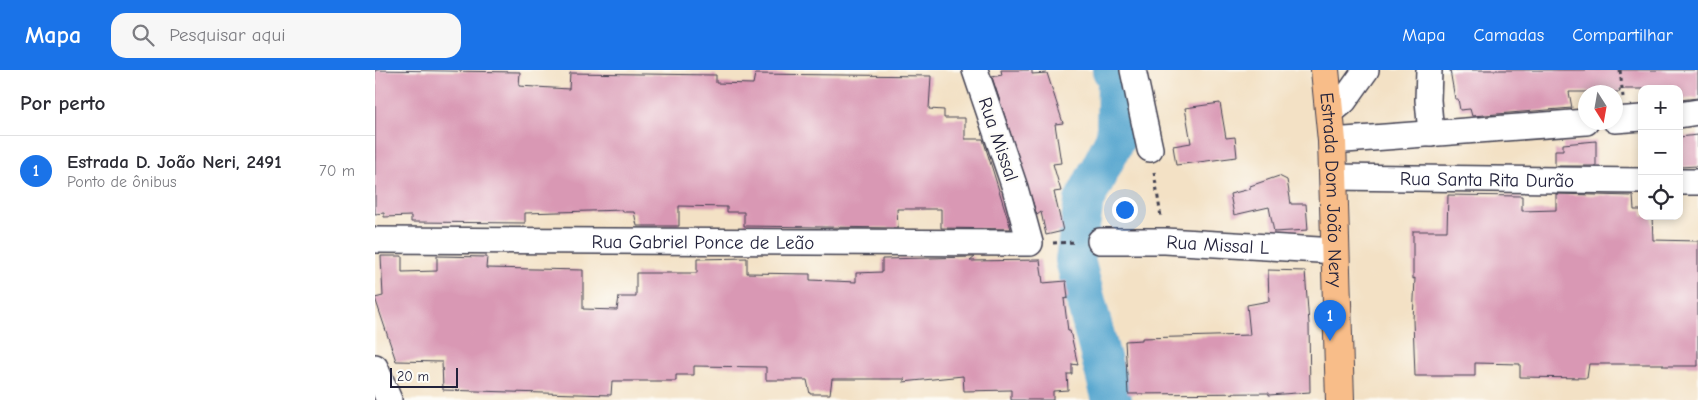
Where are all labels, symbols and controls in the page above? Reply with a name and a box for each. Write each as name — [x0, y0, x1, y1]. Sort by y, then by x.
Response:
search box — [111, 13, 461, 58]
text: Mapa — [25, 21, 81, 49]
icon: search — [129, 21, 157, 49]
text: Pesquisar aqui — [169, 24, 285, 46]
text: Mapa — [1402, 25, 1445, 46]
text: Camadas — [1473, 25, 1544, 46]
text: Compartilhar — [1572, 25, 1673, 46]
north arrow — [1578, 85, 1623, 130]
map controls — [1638, 85, 1683, 220]
button: + — [1638, 85, 1683, 130]
text: Por perto — [20, 91, 105, 115]
street label: Estrada Dom João Nery — [1315, 91, 1347, 288]
street label: Rua Missal — [973, 95, 1023, 184]
button: − — [1638, 130, 1683, 175]
text: Estrada D. João Neri, 2491 — [67, 151, 282, 173]
text: 1 — [33, 162, 39, 180]
text: 70 m — [319, 162, 355, 180]
street label: Rua Santa Rita Durão — [1400, 168, 1574, 192]
text: Ponto de ônibus — [67, 173, 177, 191]
button: locate — [1638, 175, 1683, 220]
your location — [1112, 197, 1138, 223]
street label: Rua Gabriel Ponce de Leão — [592, 231, 814, 254]
street label: Rua Missal L — [1166, 231, 1270, 259]
pin: 1 — [1314, 300, 1346, 341]
scale bar — [390, 365, 457, 388]
text: 20 m — [397, 368, 429, 385]

